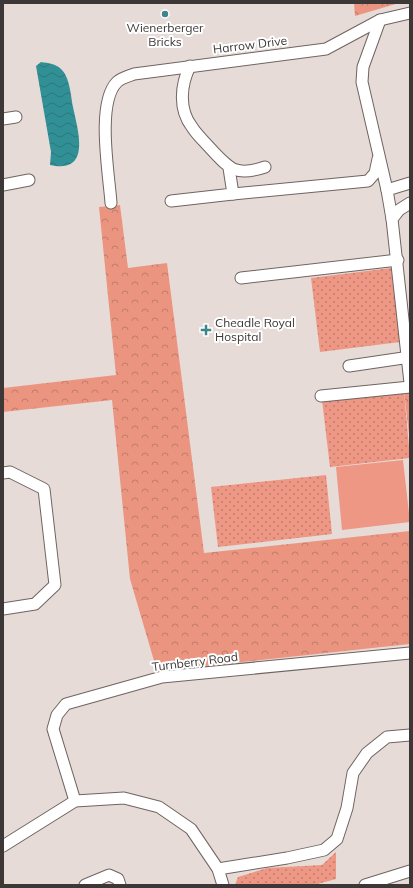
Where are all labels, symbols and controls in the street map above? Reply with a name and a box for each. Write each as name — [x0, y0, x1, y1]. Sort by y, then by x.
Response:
marker: Wienerberger Bricks — [160, 9, 170, 19]
place label: Wienerberger Bricks — [127, 20, 204, 49]
street label: Harrow Drive — [212, 33, 288, 56]
place label: Cheadle Royal Hospital — [215, 315, 295, 344]
marker: Cheadle Royal Hospital — [200, 324, 212, 336]
street label: Turnberry Road — [151, 649, 239, 674]

